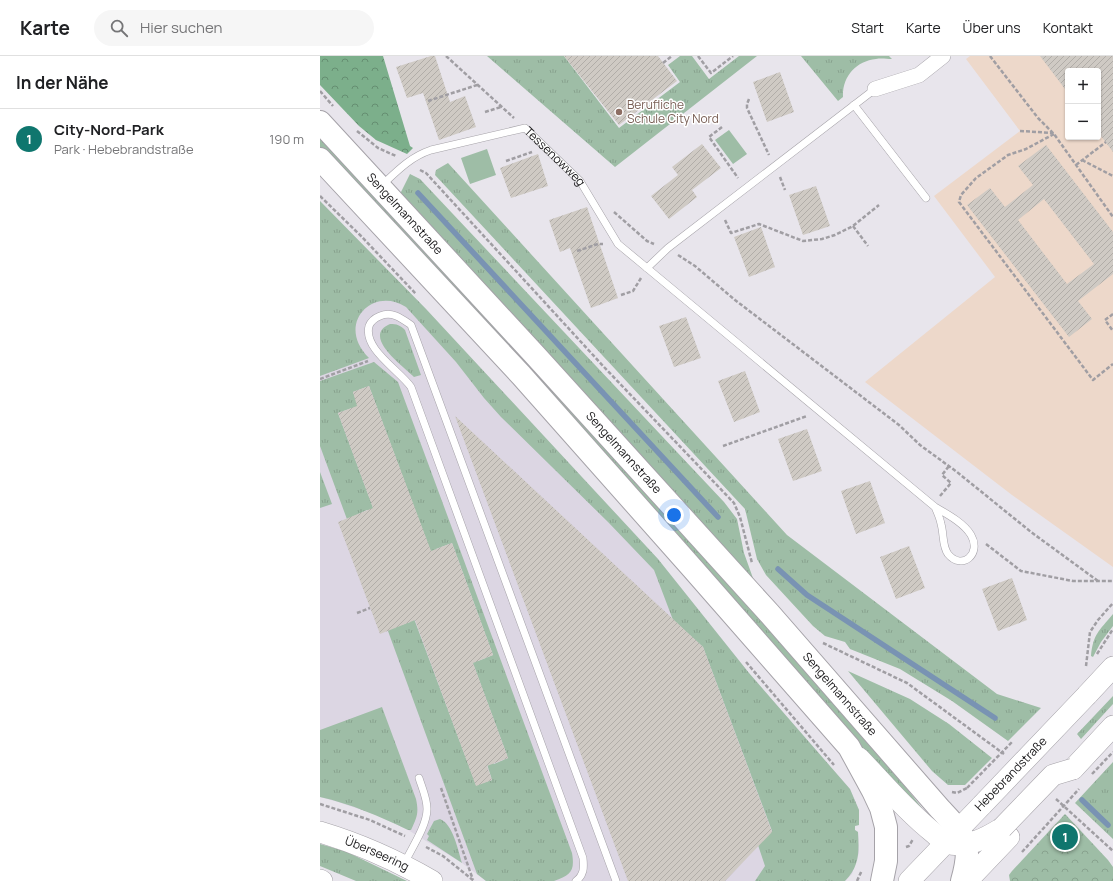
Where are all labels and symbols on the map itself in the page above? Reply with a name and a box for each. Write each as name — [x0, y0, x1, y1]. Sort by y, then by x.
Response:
place label: Berufliche Schule City Nord — [627, 96, 719, 127]
marker: Berufliche Schule City Nord — [614, 107, 624, 117]
street label: Tessenowweg — [521, 123, 590, 189]
street label: Sengelmannstraße — [363, 169, 447, 258]
street label: Sengelmannstraße — [582, 408, 666, 497]
your location — [664, 505, 684, 525]
street label: Sengelmannstraße — [799, 648, 881, 739]
street label: Hebebrandstraße — [971, 733, 1051, 815]
pin: 1 — [1052, 822, 1078, 852]
street label: Überseering — [343, 832, 412, 875]

